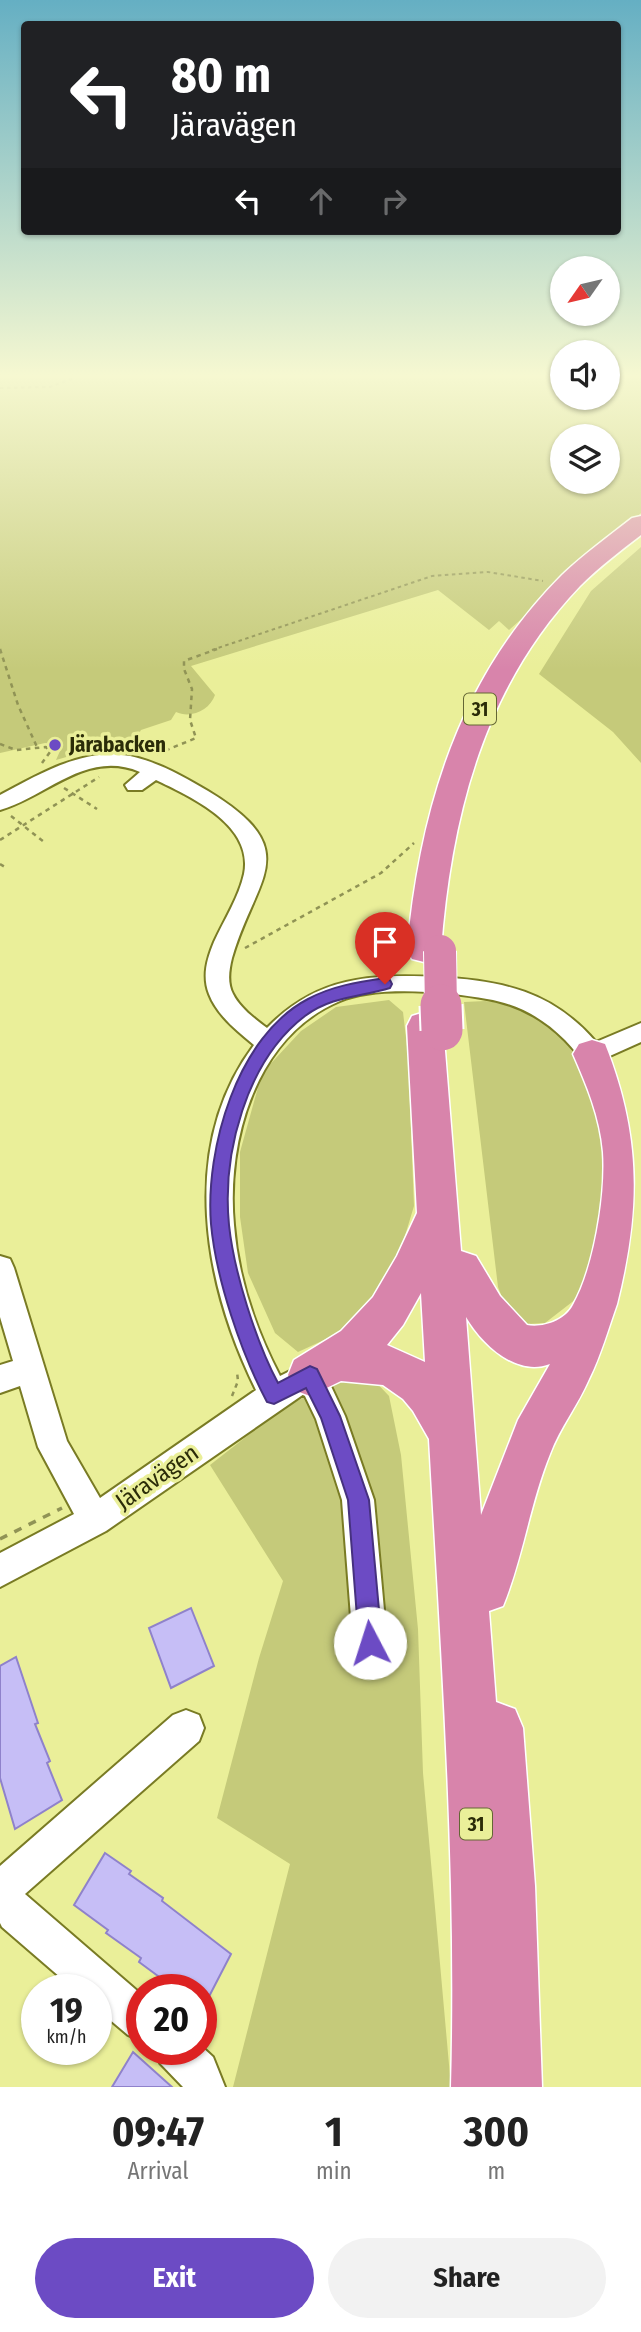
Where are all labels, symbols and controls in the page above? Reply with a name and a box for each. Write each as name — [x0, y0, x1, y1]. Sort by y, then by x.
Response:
text: 80 m — [171, 46, 271, 105]
icon: left — [56, 49, 147, 140]
text: Järavägen — [171, 106, 297, 144]
icon: left — [229, 182, 267, 220]
icon: ahead — [302, 182, 340, 220]
icon: right — [375, 182, 413, 220]
north arrow — [550, 256, 620, 326]
map controls — [550, 256, 620, 494]
button: sound — [550, 340, 620, 410]
button: layers — [550, 424, 620, 494]
road number: 31 — [464, 694, 496, 724]
place label: Järabacken — [68, 732, 166, 758]
marker: Järabacken — [47, 737, 63, 753]
pin — [355, 912, 415, 984]
icon: arrive — [366, 923, 404, 961]
street label: Järavägen — [110, 1438, 204, 1516]
position arrow — [333, 1606, 407, 1680]
road number: 31 — [460, 1808, 492, 1840]
speed limit sign: 20 — [126, 1974, 217, 2065]
text: 19 — [50, 1989, 83, 2031]
text: km/h — [46, 2026, 87, 2048]
text: 09:47 — [112, 2107, 204, 2157]
text: 1 — [325, 2107, 343, 2157]
text: 300 — [463, 2107, 529, 2157]
text: Arrival — [128, 2157, 188, 2185]
text: min — [316, 2157, 352, 2185]
text: m — [487, 2157, 505, 2185]
button: Exit — [35, 2238, 314, 2318]
button: Share — [328, 2238, 606, 2318]

